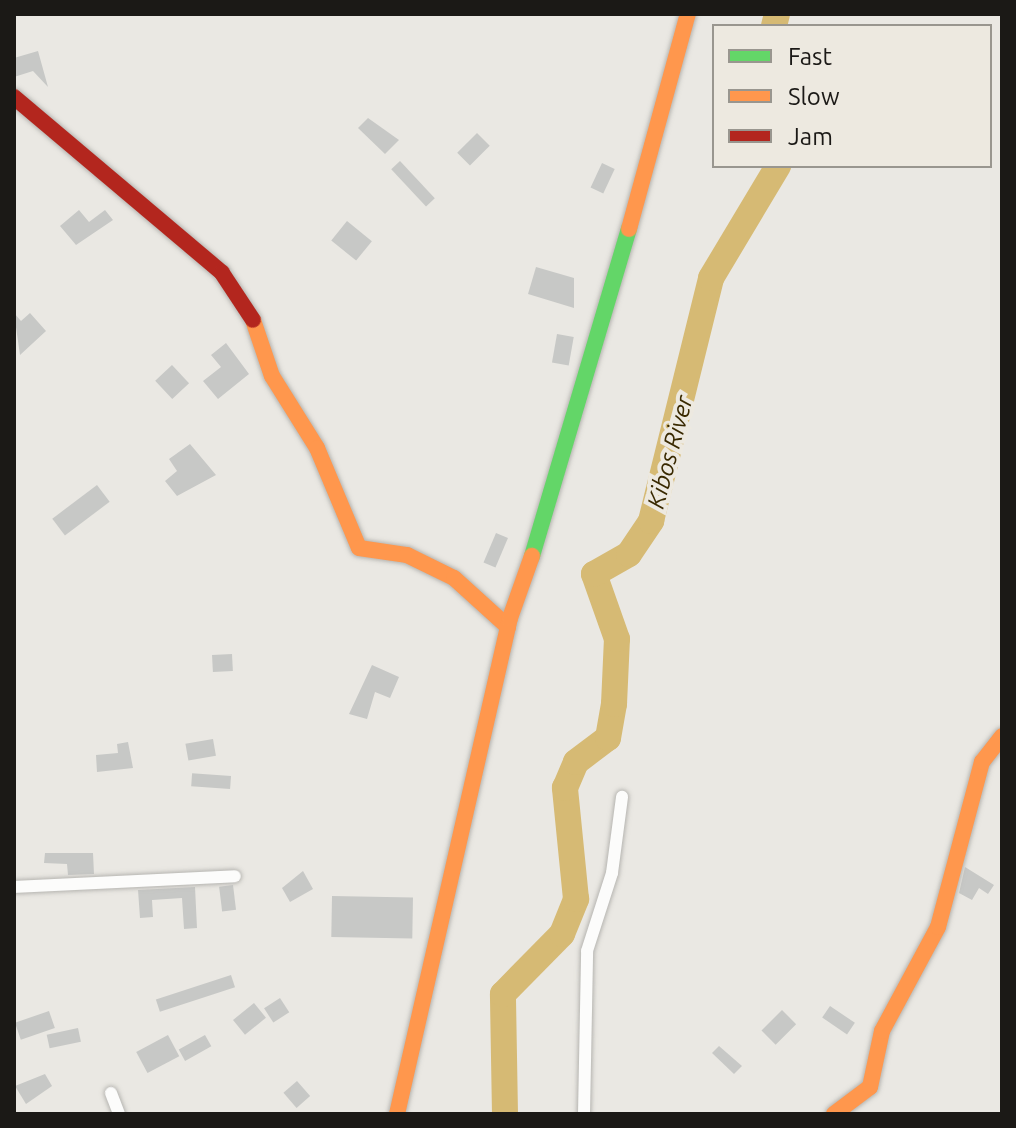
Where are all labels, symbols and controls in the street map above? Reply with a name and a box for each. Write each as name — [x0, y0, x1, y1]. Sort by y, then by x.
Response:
legend — [712, 24, 992, 168]
text: Fast — [788, 43, 832, 70]
text: Slow — [788, 83, 840, 110]
text: Jam — [788, 123, 833, 150]
water label: Kibos River — [641, 392, 699, 512]

